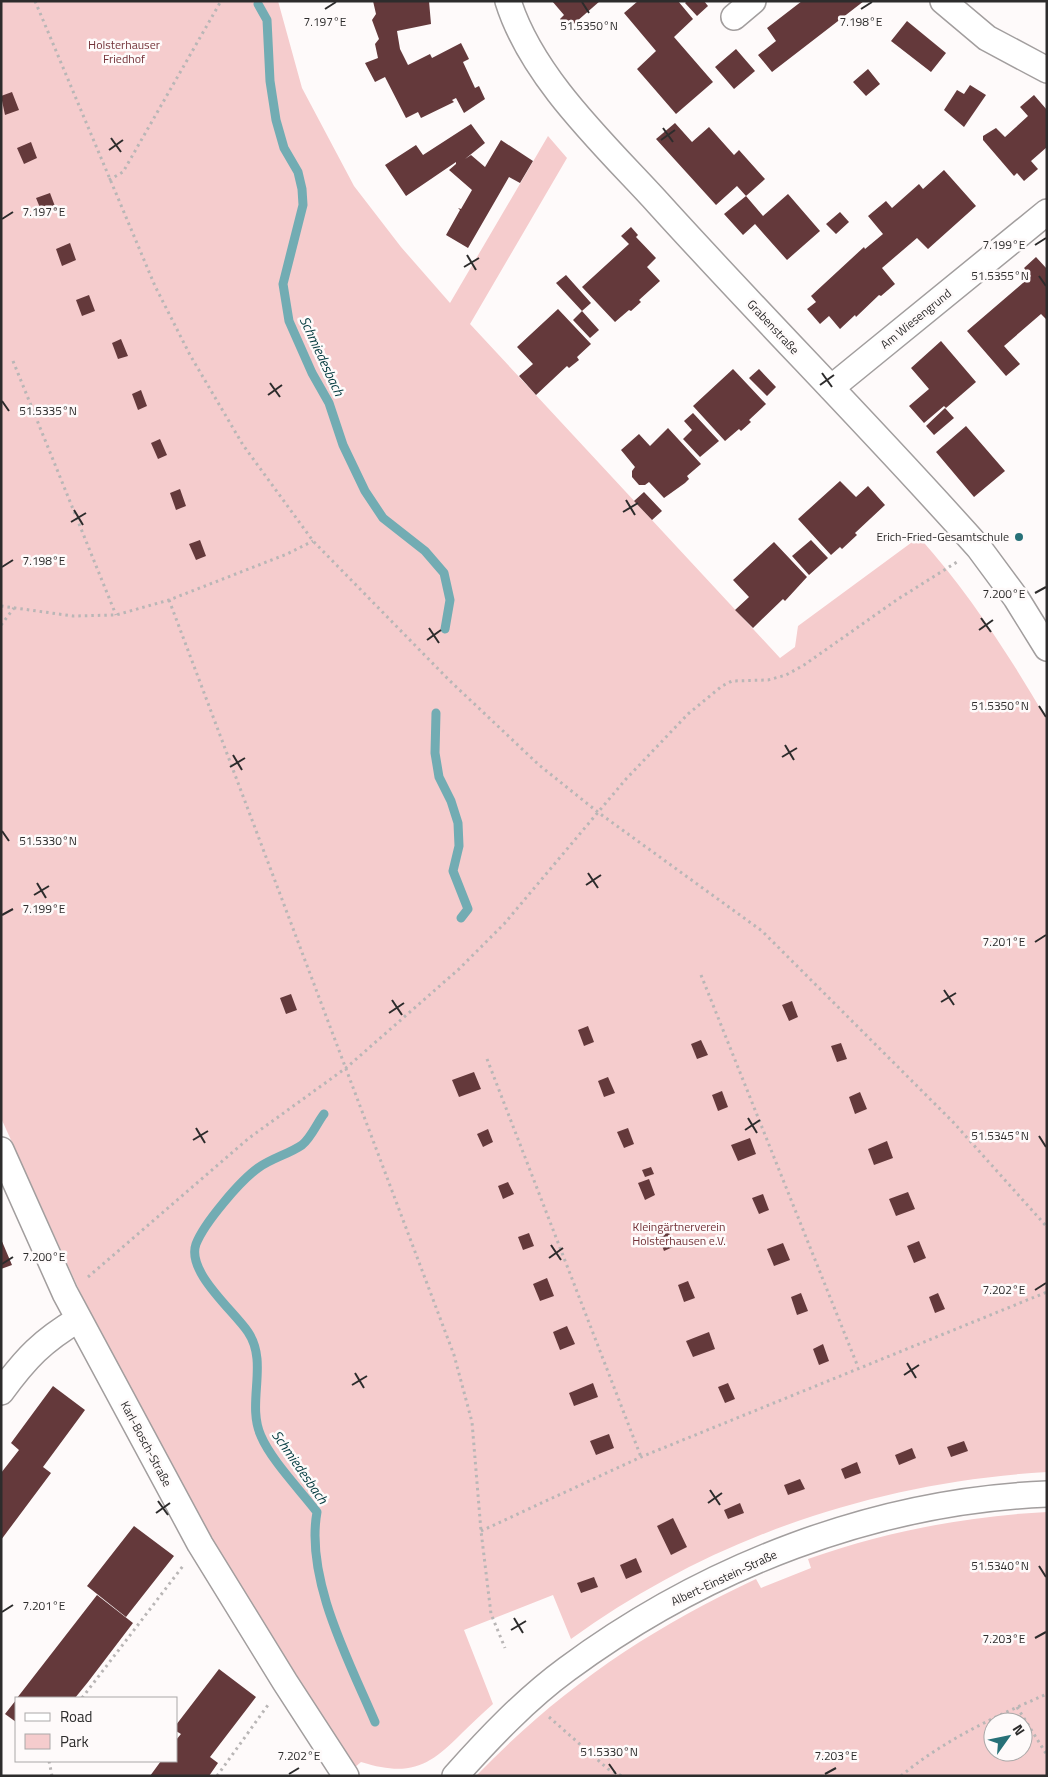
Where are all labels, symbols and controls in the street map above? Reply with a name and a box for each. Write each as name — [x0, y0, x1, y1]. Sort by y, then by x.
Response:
text: 7.197°E — [304, 12, 347, 31]
text: 7.198°E — [840, 12, 883, 31]
text: 51.5350°N — [560, 16, 618, 35]
park label: Holsterhauser Friedhof — [88, 35, 160, 68]
text: 7.197°E — [23, 202, 66, 221]
text: 7.199°E — [983, 235, 1026, 254]
text: 51.5355°N — [971, 266, 1029, 285]
street label: Am Wiesengrund — [876, 284, 955, 353]
street label: Grabenstraße — [743, 295, 804, 358]
water label: Schmiedesbach — [295, 312, 351, 400]
text: 51.5335°N — [19, 401, 77, 420]
place label: Erich-Fried-Gesamtschule — [876, 527, 1009, 546]
marker: Erich-Fried-Gesamtschule — [1013, 531, 1025, 543]
text: 7.198°E — [23, 551, 66, 570]
text: 7.200°E — [983, 584, 1026, 603]
text: 51.5350°N — [971, 696, 1029, 715]
text: 51.5330°N — [19, 831, 77, 850]
text: 7.199°E — [23, 899, 66, 918]
text: 7.201°E — [983, 932, 1026, 951]
text: 51.5345°N — [971, 1126, 1029, 1145]
park label: Kleingärtnerverein Holsterhausen e.V. — [632, 1217, 726, 1250]
text: 7.200°E — [23, 1247, 66, 1266]
text: 7.202°E — [983, 1280, 1026, 1299]
street label: Karl-Bosch-Straße — [116, 1398, 177, 1490]
water label: Schmiedesbach — [267, 1425, 334, 1509]
street label: Albert-Einstein-Straße — [668, 1545, 780, 1610]
text: 51.5340°N — [971, 1556, 1029, 1575]
text: 7.201°E — [23, 1596, 66, 1615]
text: 7.203°E — [983, 1629, 1026, 1648]
legend — [15, 1697, 178, 1762]
text: Road — [60, 1705, 92, 1728]
north arrow — [983, 1712, 1033, 1762]
text: N — [1008, 1720, 1031, 1739]
text: Park — [60, 1730, 89, 1753]
text: 51.5330°N — [580, 1742, 638, 1761]
text: 7.202°E — [278, 1746, 321, 1765]
text: 7.203°E — [815, 1746, 858, 1765]

